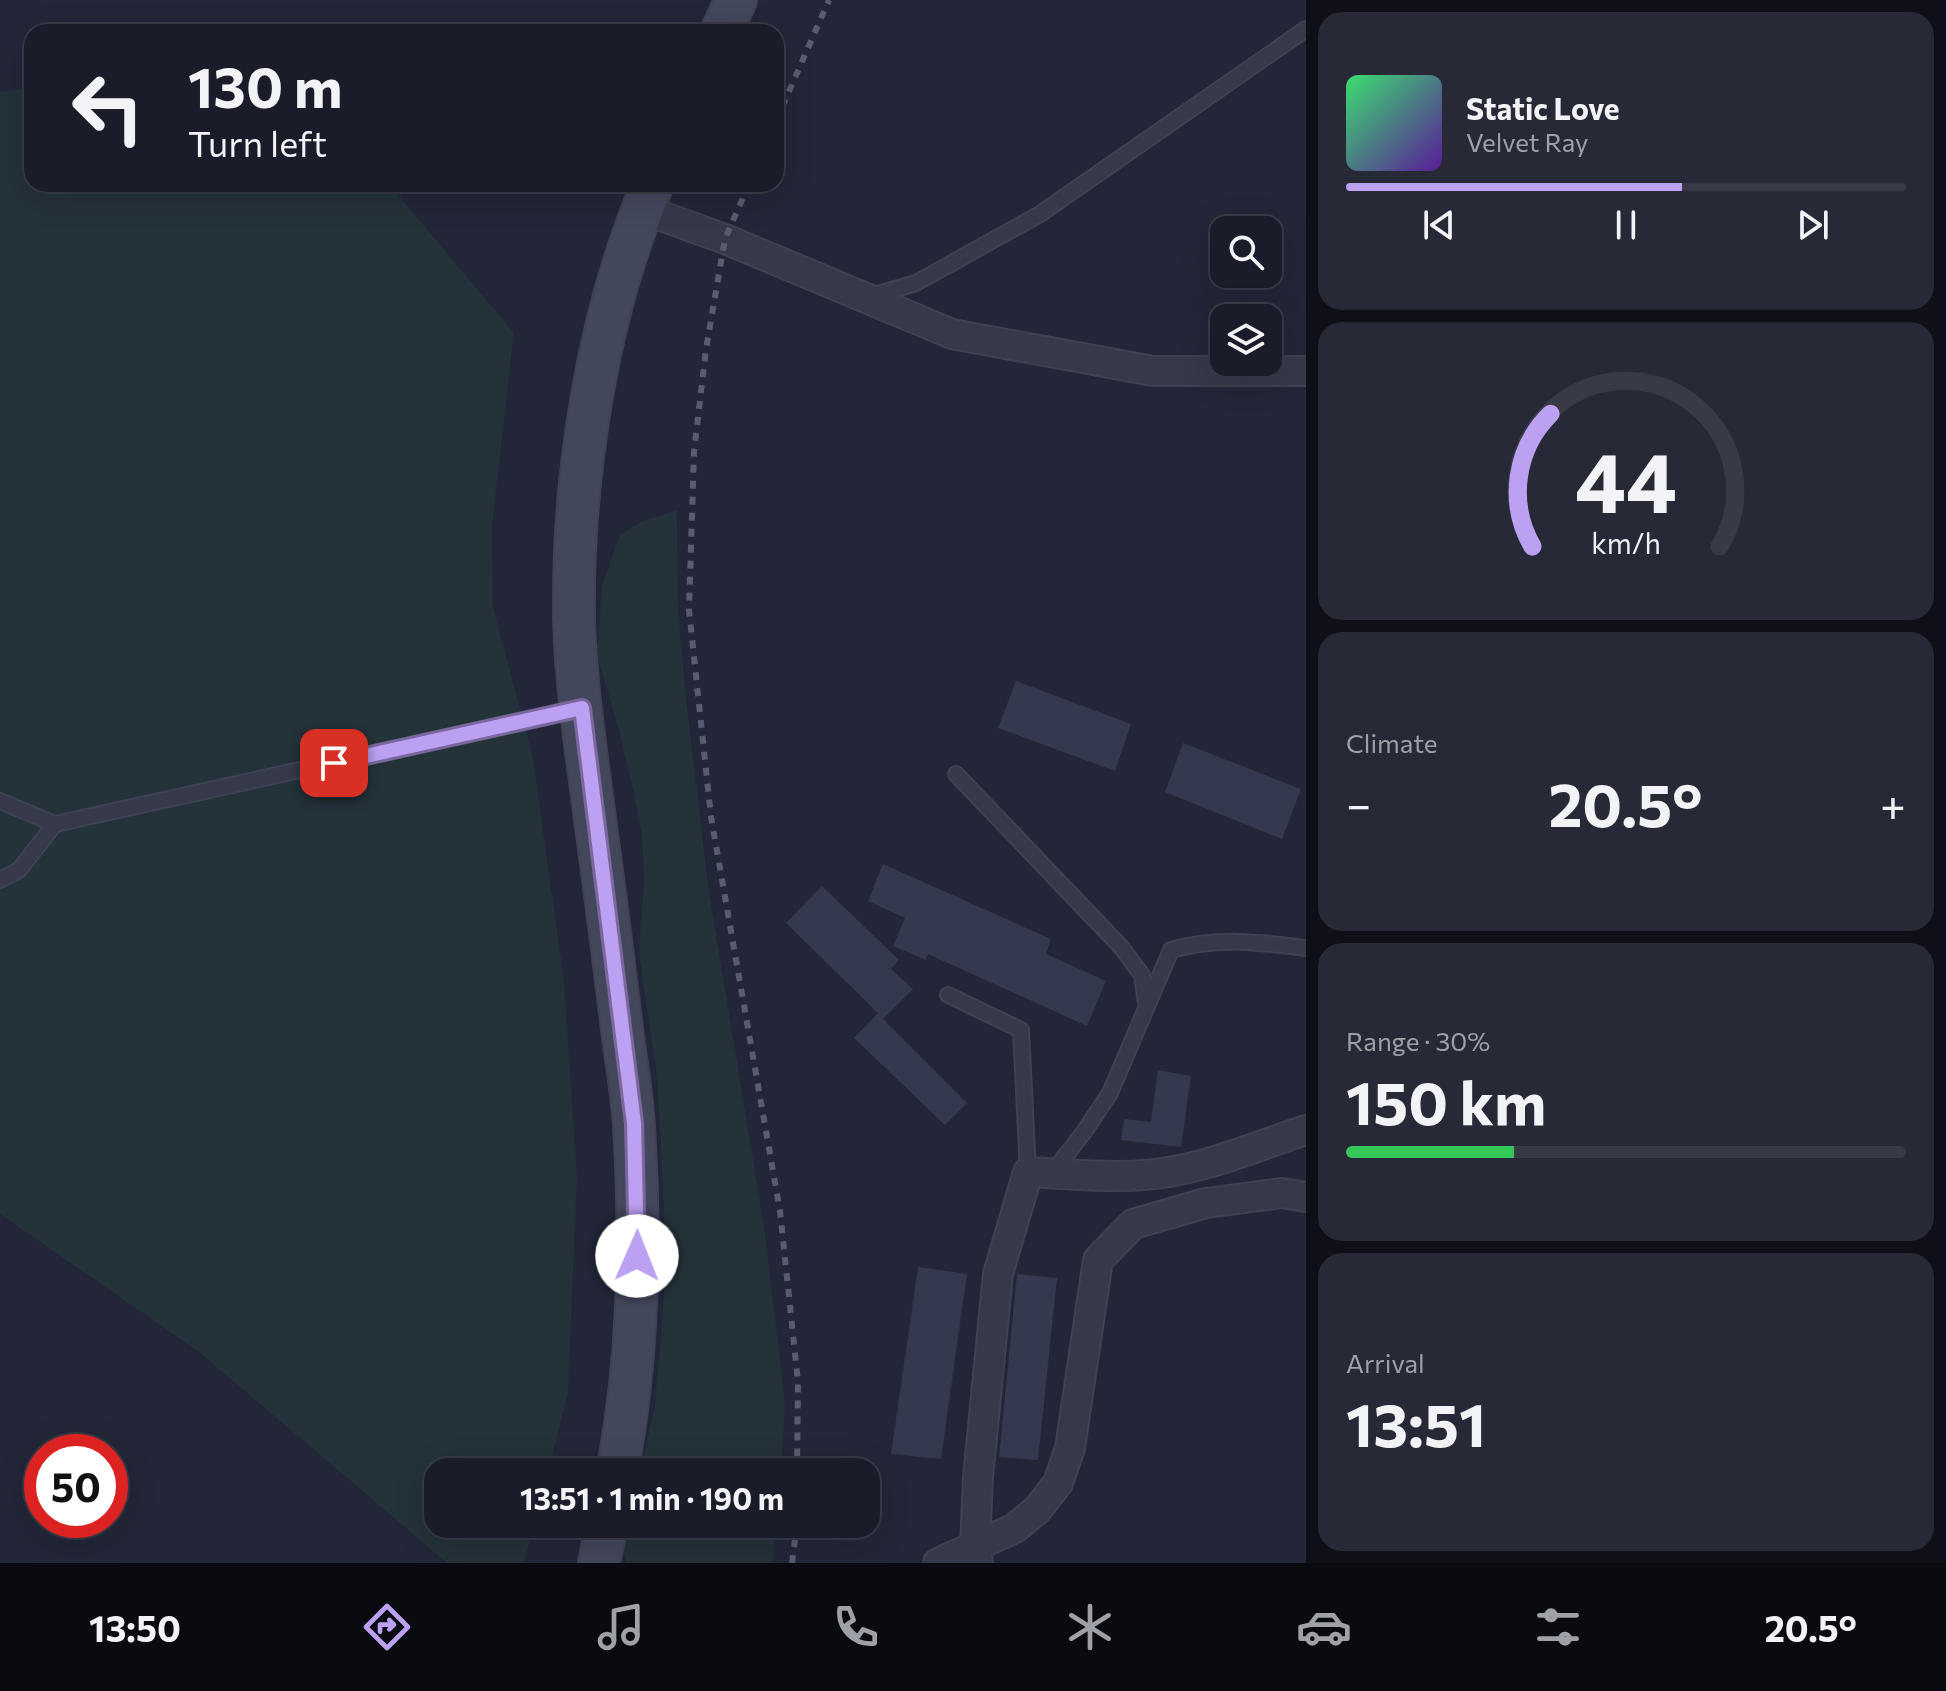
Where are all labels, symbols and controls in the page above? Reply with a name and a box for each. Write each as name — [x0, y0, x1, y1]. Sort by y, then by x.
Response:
text: 130 m — [188, 51, 343, 120]
icon: left — [56, 56, 160, 160]
text: Static Love — [1466, 89, 1620, 126]
text: Turn left — [188, 120, 327, 164]
text: Velvet Ray — [1466, 126, 1589, 157]
icon: previous — [1417, 203, 1461, 247]
icon: pause — [1604, 203, 1648, 247]
icon: next — [1791, 203, 1835, 247]
map controls — [1210, 216, 1282, 376]
button: search — [1210, 216, 1282, 288]
button: layers — [1210, 304, 1282, 376]
text: 44 — [1575, 428, 1677, 530]
text: km/h — [1591, 525, 1661, 560]
text: Climate — [1346, 727, 1438, 758]
pin — [300, 729, 368, 797]
icon: arrive — [312, 741, 356, 785]
text: 20.5° — [1549, 766, 1703, 839]
text: − — [1346, 776, 1371, 830]
text: + — [1880, 776, 1906, 830]
text: Range · 30% — [1346, 1025, 1490, 1056]
text: 150 km — [1346, 1064, 1546, 1137]
position arrow — [595, 1214, 679, 1298]
text: Arrival — [1346, 1347, 1425, 1378]
text: 13:51 — [1346, 1386, 1486, 1459]
speed limit sign: 50 — [24, 1434, 128, 1538]
text: 13:51 · 1 min · 190 m — [520, 1479, 784, 1516]
icon: directions — [359, 1599, 415, 1655]
icon: music — [593, 1599, 649, 1655]
icon: phone — [828, 1599, 884, 1655]
icon: climate — [1062, 1599, 1118, 1655]
icon: car — [1296, 1599, 1352, 1655]
icon: filters — [1530, 1599, 1586, 1655]
text: 13:50 — [89, 1605, 181, 1649]
text: 20.5° — [1764, 1605, 1857, 1649]

